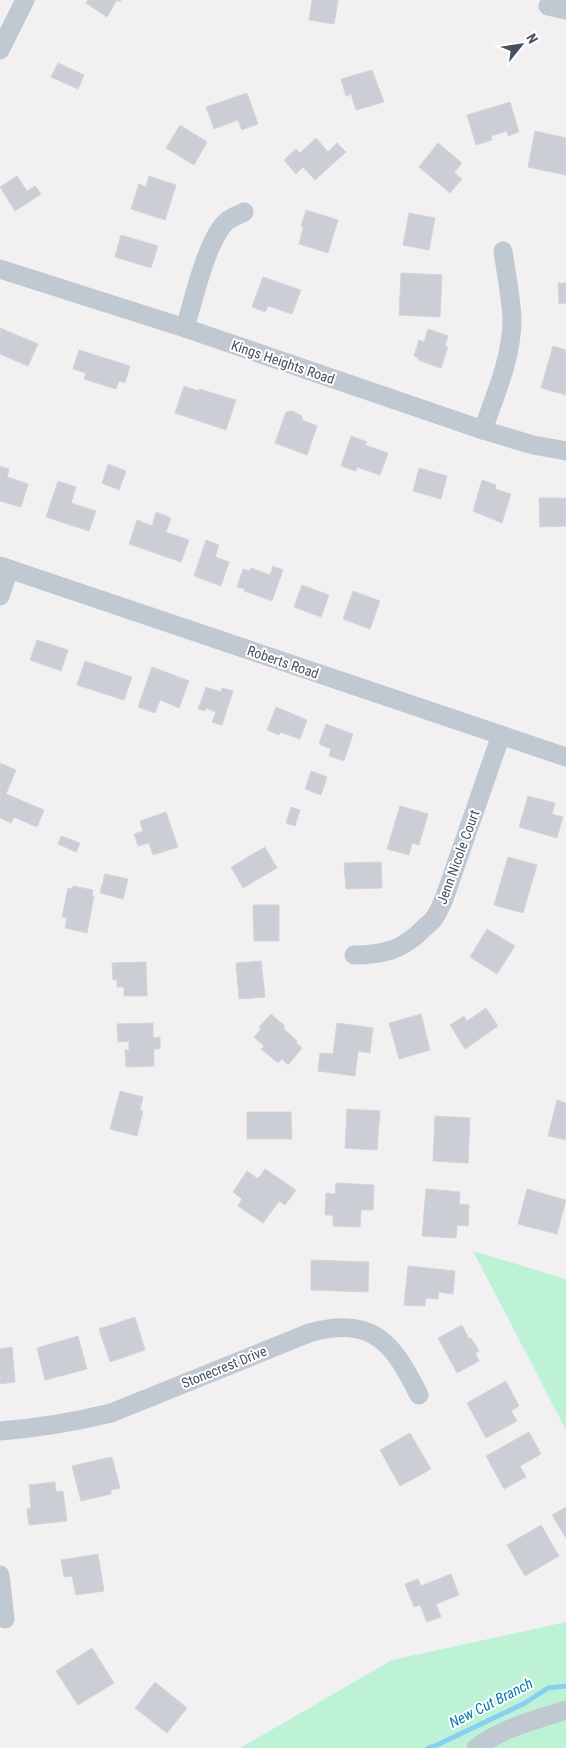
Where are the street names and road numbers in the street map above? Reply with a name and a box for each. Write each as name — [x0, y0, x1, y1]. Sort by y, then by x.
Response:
street label: Kings Heights Road — [229, 337, 337, 387]
street label: Roberts Road — [245, 642, 321, 682]
street label: Jenn Nicole Court — [434, 808, 482, 906]
street label: Stonecrest Drive — [179, 1342, 269, 1391]

